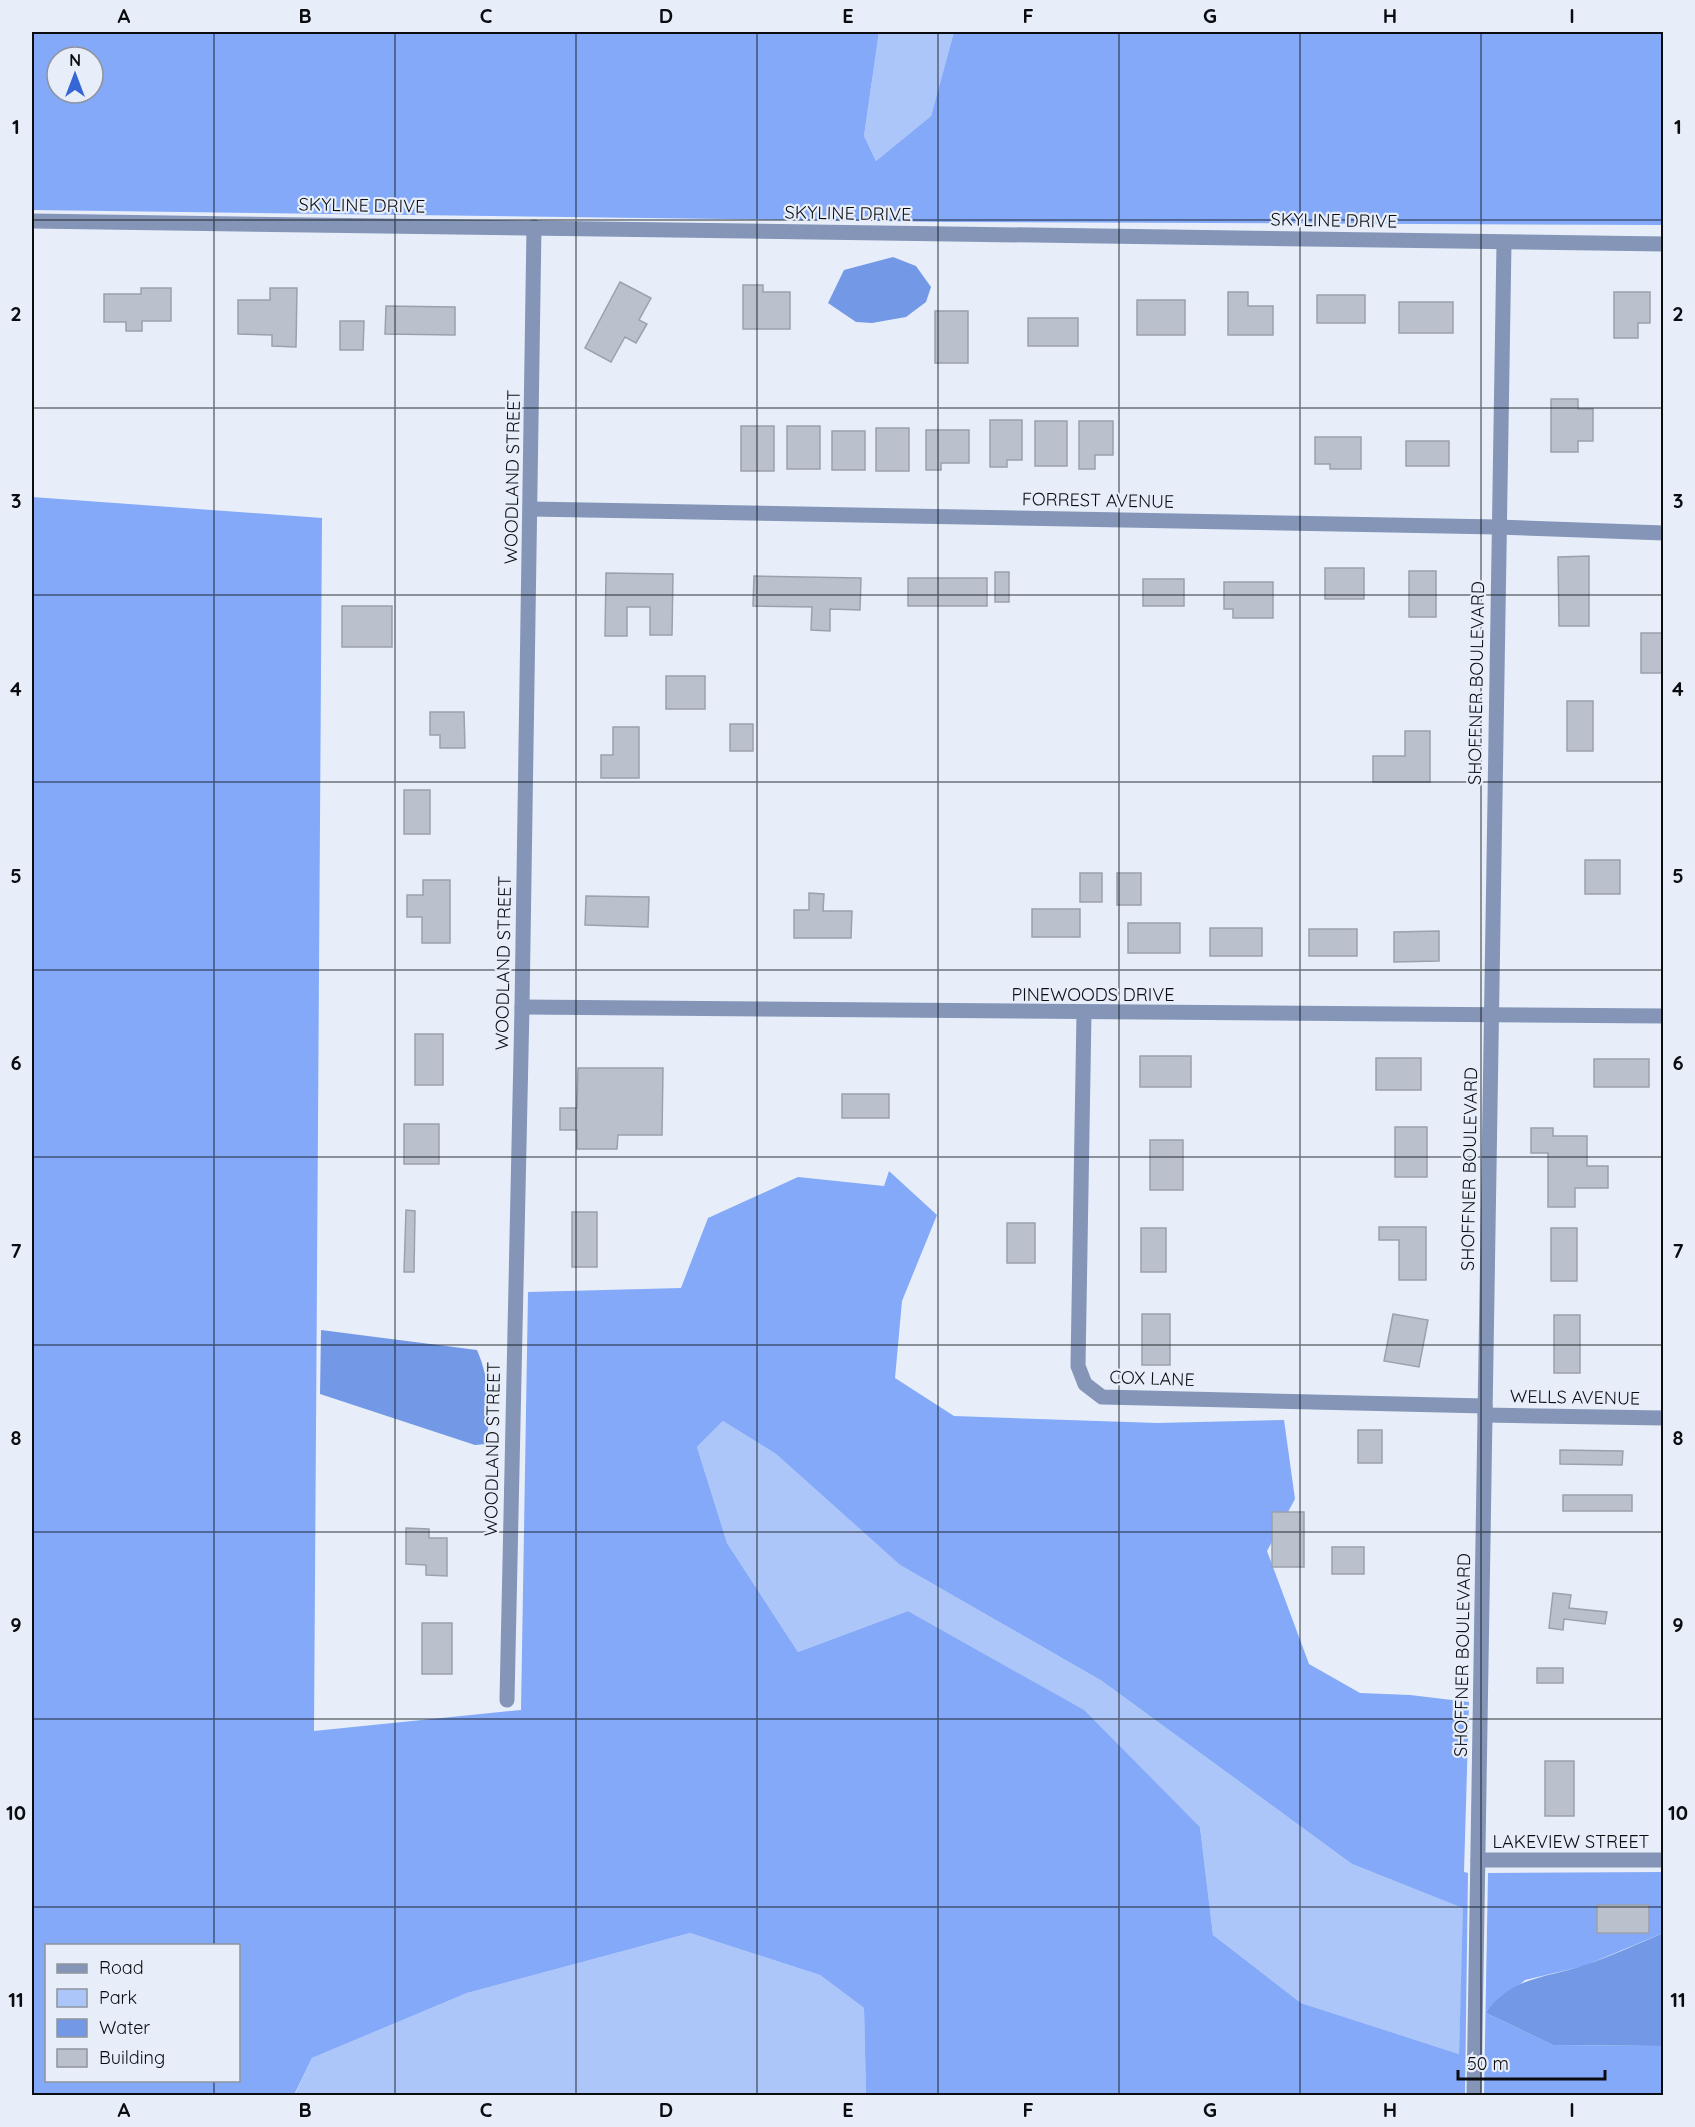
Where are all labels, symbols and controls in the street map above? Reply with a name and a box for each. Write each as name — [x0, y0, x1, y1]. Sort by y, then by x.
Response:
text: A — [118, 3, 131, 28]
text: B — [298, 3, 312, 28]
text: C — [480, 3, 493, 28]
text: D — [659, 3, 673, 28]
text: E — [842, 3, 854, 28]
text: F — [1022, 3, 1034, 28]
text: G — [1203, 3, 1217, 28]
text: H — [1383, 3, 1397, 28]
text: I — [1569, 3, 1575, 28]
north arrow — [45, 45, 105, 105]
text: N — [69, 50, 81, 70]
text: 1 — [12, 114, 20, 139]
text: 1 — [1674, 114, 1682, 139]
street label: SKYLINE DRIVE — [298, 192, 426, 218]
street label: SKYLINE DRIVE — [784, 200, 912, 226]
street label: SKYLINE DRIVE — [1270, 207, 1398, 233]
text: 2 — [10, 301, 22, 326]
text: 2 — [1672, 301, 1684, 326]
street label: WOODLAND STREET — [499, 390, 525, 564]
street label: FORREST AVENUE — [1022, 487, 1174, 513]
text: 3 — [11, 488, 21, 513]
text: 3 — [1673, 488, 1683, 513]
street label: SHOFFNER BOULEVARD — [1463, 581, 1489, 785]
text: 4 — [10, 676, 22, 701]
text: 4 — [1672, 676, 1684, 701]
text: 5 — [10, 863, 22, 888]
text: 5 — [1672, 863, 1684, 888]
street label: WOODLAND STREET — [490, 876, 516, 1050]
street label: PINEWOODS DRIVE — [1011, 983, 1175, 1006]
text: 6 — [10, 1050, 22, 1075]
text: 6 — [1672, 1050, 1684, 1075]
street label: SHOFFNER BOULEVARD — [1456, 1067, 1482, 1271]
text: 7 — [11, 1238, 22, 1263]
text: 7 — [1673, 1238, 1684, 1263]
street label: WOODLAND STREET — [479, 1362, 505, 1536]
street label: COX LANE — [1109, 1365, 1195, 1391]
street label: WELLS AVENUE — [1510, 1384, 1640, 1410]
text: 8 — [11, 1425, 22, 1450]
text: 8 — [1673, 1425, 1684, 1450]
street label: SHOFFNER BOULEVARD — [1449, 1553, 1475, 1757]
text: 9 — [10, 1612, 22, 1637]
text: 9 — [1672, 1612, 1684, 1637]
text: 10 — [6, 1800, 26, 1825]
text: 10 — [1668, 1800, 1688, 1825]
street label: LAKEVIEW STREET — [1493, 1830, 1650, 1853]
legend — [45, 1944, 240, 2082]
text: Road — [99, 1956, 144, 1979]
text: Park — [99, 1986, 137, 2009]
text: 11 — [8, 1987, 24, 2012]
text: 11 — [1670, 1987, 1686, 2012]
text: Water — [99, 2016, 150, 2039]
scale bar — [1458, 2043, 1605, 2081]
text: Building — [99, 2046, 165, 2069]
text: 50 m — [1467, 2052, 1509, 2075]
text: A — [118, 2097, 131, 2122]
text: B — [298, 2097, 312, 2122]
text: C — [480, 2097, 493, 2122]
text: D — [659, 2097, 673, 2122]
text: E — [842, 2097, 854, 2122]
text: F — [1022, 2097, 1034, 2122]
text: G — [1203, 2097, 1217, 2122]
text: H — [1383, 2097, 1397, 2122]
text: I — [1569, 2097, 1575, 2122]

